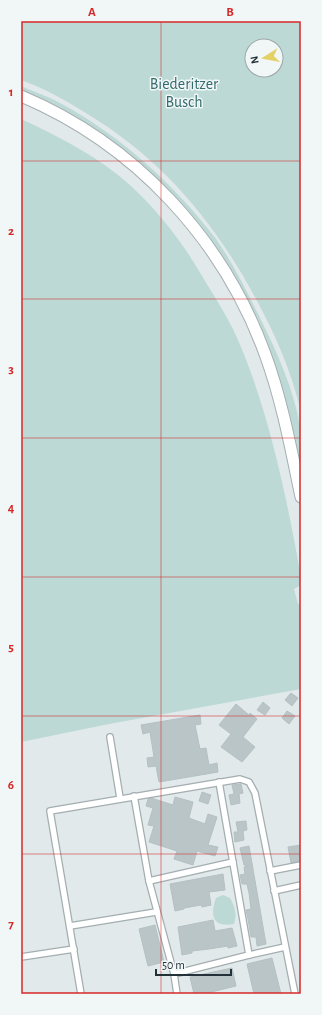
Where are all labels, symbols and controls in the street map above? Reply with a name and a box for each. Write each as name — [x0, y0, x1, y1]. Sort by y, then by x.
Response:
text: A — [88, 6, 96, 19]
text: B — [226, 6, 234, 19]
north arrow — [244, 38, 284, 78]
text: N — [249, 55, 261, 65]
park label: Biederitzer Busch — [150, 76, 219, 110]
text: 1 — [9, 86, 13, 99]
text: 2 — [8, 225, 14, 238]
text: 3 — [8, 363, 14, 376]
text: 4 — [8, 502, 15, 515]
text: 5 — [8, 641, 14, 654]
text: 6 — [8, 779, 14, 792]
text: 7 — [8, 918, 14, 931]
scale bar — [156, 951, 231, 977]
text: 50 m — [162, 959, 185, 971]

